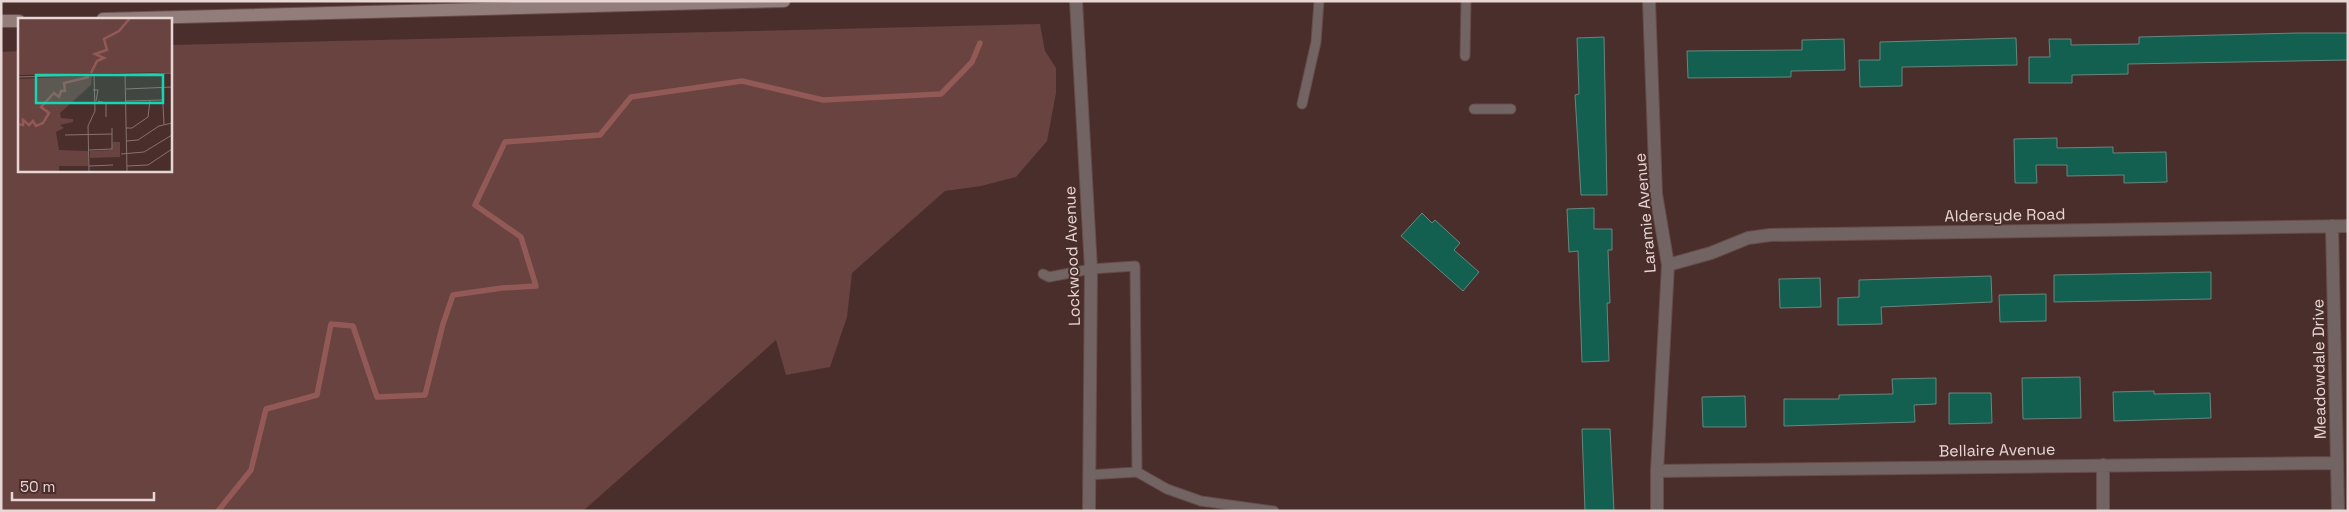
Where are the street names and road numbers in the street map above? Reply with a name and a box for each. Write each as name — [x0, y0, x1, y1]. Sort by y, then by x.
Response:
street label: Laramie Avenue — [1629, 152, 1661, 274]
street label: Lockwood Avenue — [1059, 186, 1085, 326]
street label: Aldersyde Road — [1944, 203, 2066, 227]
street label: Meadowdale Drive — [2307, 299, 2331, 439]
street label: Bellaire Avenue — [1939, 438, 2055, 462]

